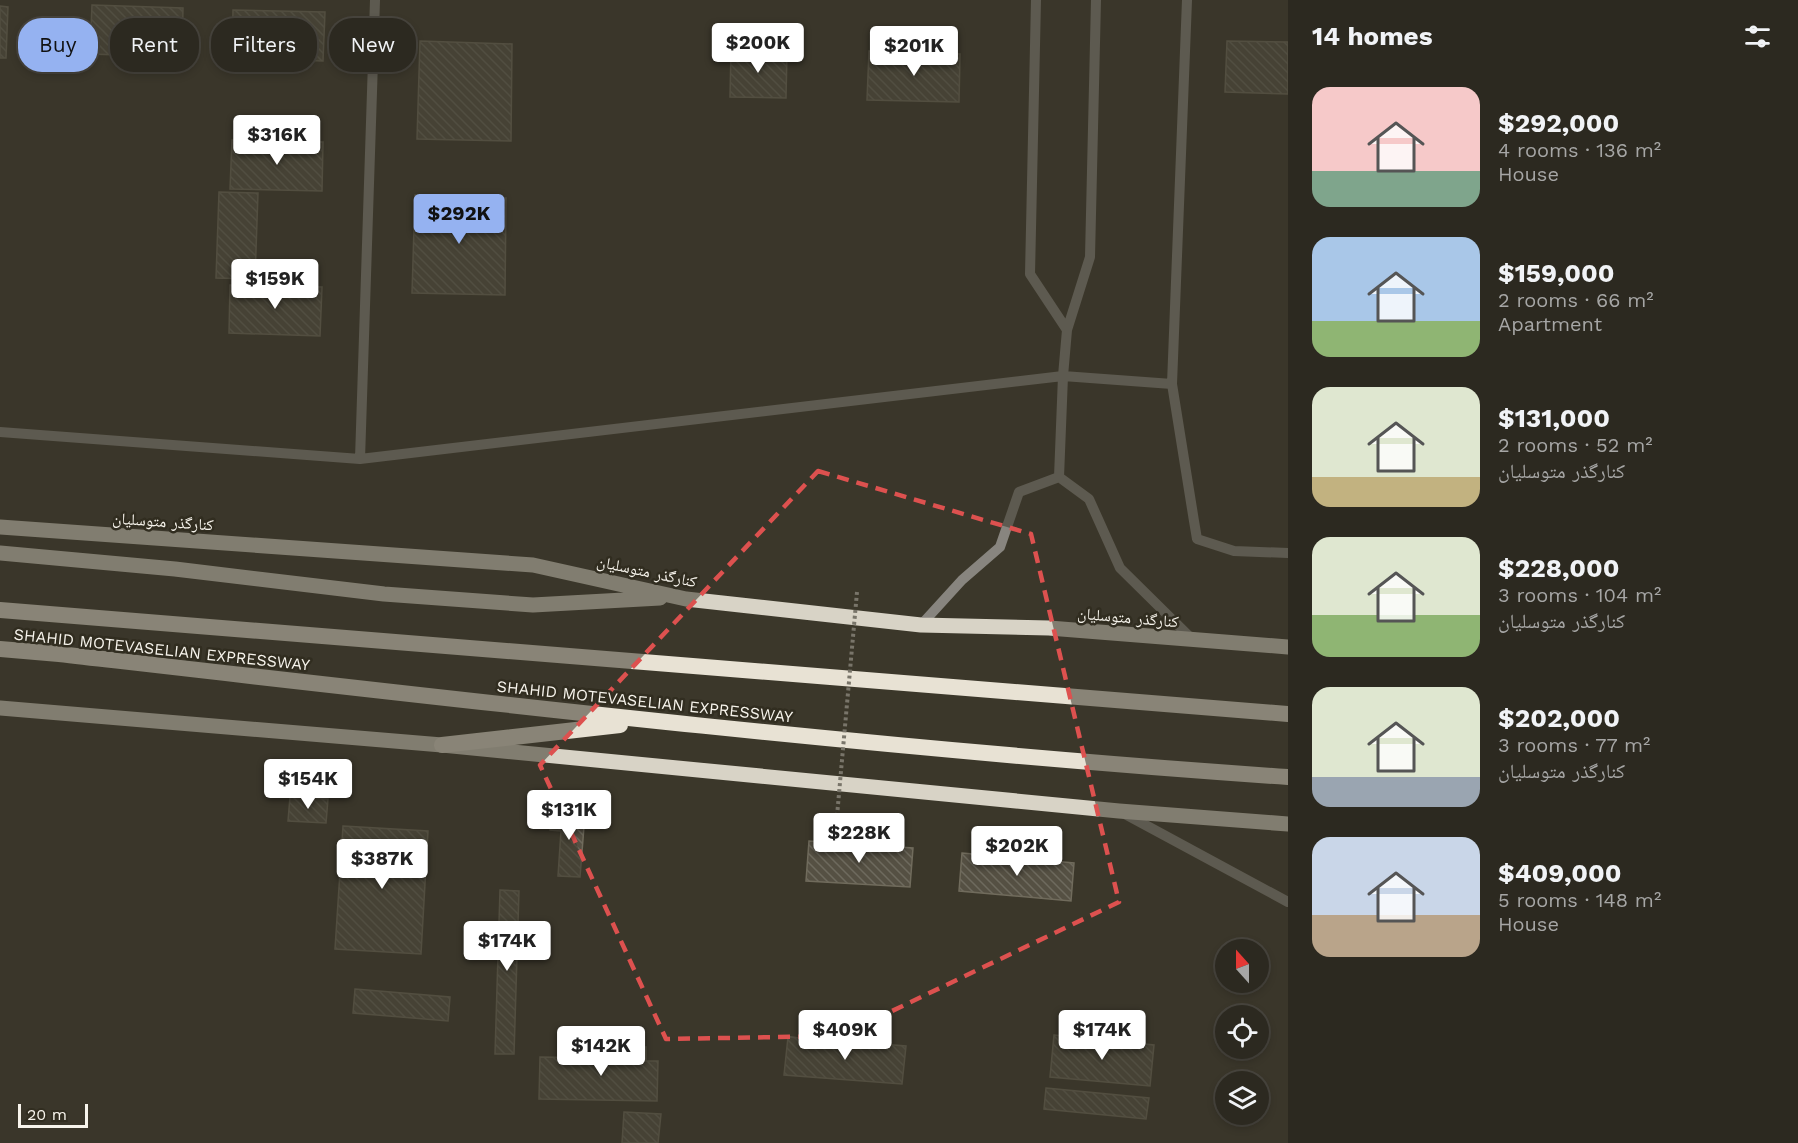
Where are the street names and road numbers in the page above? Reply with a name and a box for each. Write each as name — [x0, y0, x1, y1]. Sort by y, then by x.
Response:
street label: کنارگذر متوسلیان — [112, 508, 215, 536]
street label: کنارگذر متوسلیان — [595, 552, 699, 592]
street label: کنارگذر متوسلیان — [1076, 604, 1180, 632]
street label: SHAHID MOTEVASELIAN EXPRESSWAY — [13, 624, 311, 675]
street label: SHAHID MOTEVASELIAN EXPRESSWAY — [496, 676, 794, 727]

